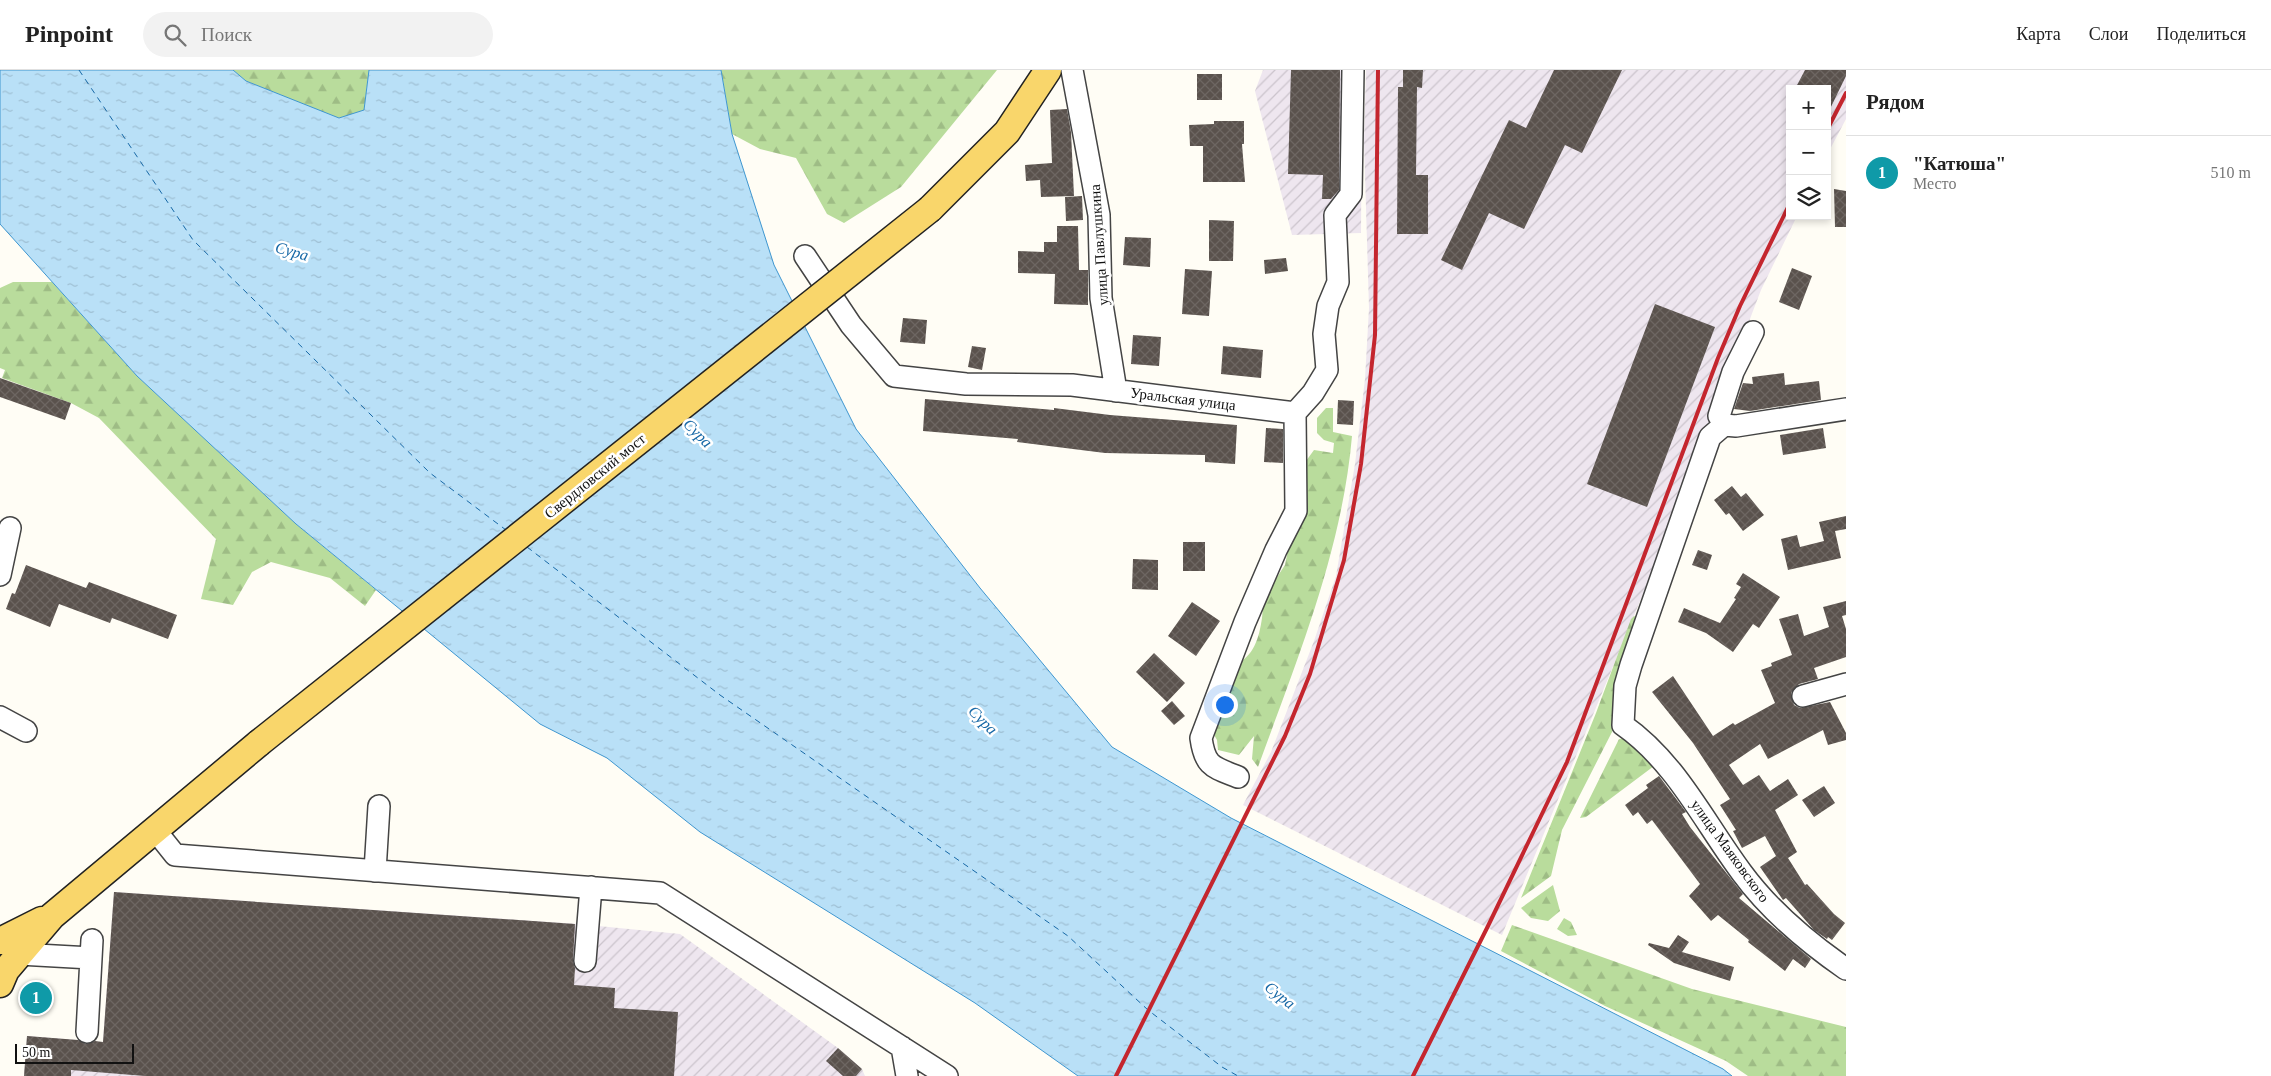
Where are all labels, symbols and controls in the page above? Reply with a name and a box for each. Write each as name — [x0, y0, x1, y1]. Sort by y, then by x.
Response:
search box — [143, 12, 493, 57]
text: Pinpoint — [25, 21, 113, 47]
icon: search — [161, 21, 189, 49]
text: Поиск — [201, 24, 252, 45]
text: Карта — [2016, 24, 2061, 44]
text: Слои — [2089, 24, 2128, 44]
text: Поделиться — [2156, 24, 2246, 44]
map controls — [1786, 85, 1831, 220]
button: + — [1786, 85, 1831, 130]
text: Рядом — [1866, 90, 1925, 114]
button: − — [1786, 130, 1831, 175]
text: "Катюша" — [1913, 153, 2006, 174]
text: 1 — [1878, 164, 1886, 181]
text: 510 m — [2211, 164, 2251, 181]
button: layers — [1786, 175, 1831, 220]
text: Место — [1913, 175, 1956, 192]
street label: улица Павлушкина — [1087, 183, 1111, 306]
water label: Сура — [273, 238, 310, 265]
street label: Уральская улица — [1129, 385, 1237, 413]
water label: Сура — [679, 415, 716, 452]
street label: Свердловский мост — [541, 430, 649, 522]
your location — [1212, 692, 1238, 718]
water label: Сура — [964, 702, 1001, 739]
street label: улица Маяковского — [1687, 797, 1773, 905]
water label: Сура — [1261, 978, 1298, 1013]
pin: 1 — [20, 979, 52, 1017]
scale bar — [15, 1041, 134, 1064]
text: 50 m — [22, 1045, 50, 1060]

